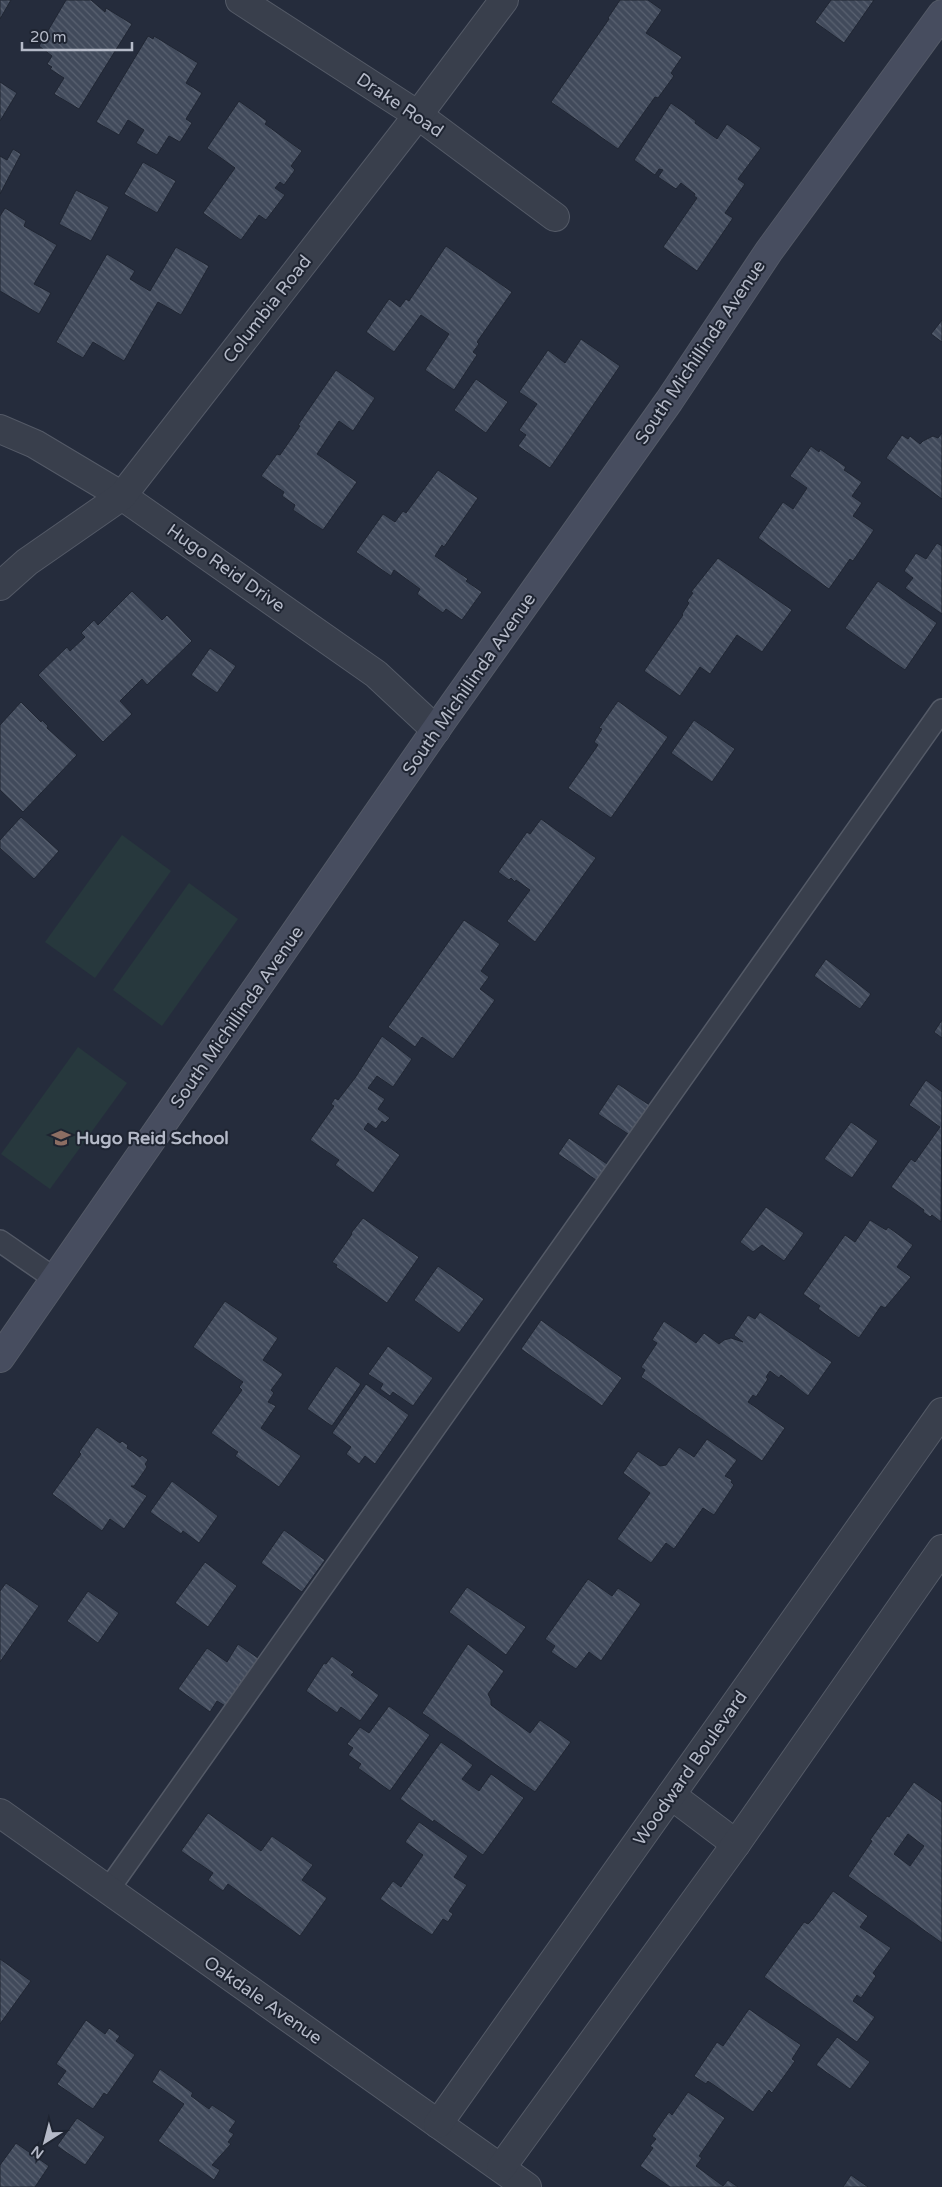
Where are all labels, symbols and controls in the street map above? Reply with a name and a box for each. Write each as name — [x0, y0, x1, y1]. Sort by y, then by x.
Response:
scale bar — [22, 20, 132, 52]
text: 20 m — [30, 28, 67, 46]
street label: Drake Road — [352, 68, 448, 142]
street label: Columbia Road — [218, 251, 316, 367]
street label: South Michillinda Avenue — [630, 256, 770, 448]
street label: Hugo Reid Drive — [163, 519, 289, 617]
street label: South Michillinda Avenue — [398, 589, 540, 779]
street label: South Michillinda Avenue — [166, 922, 308, 1112]
school or university icon: Hugo Reid School — [50, 1127, 72, 1149]
place label: Hugo Reid School — [76, 1127, 229, 1149]
street label: Woodward Boulevard — [628, 1686, 752, 1850]
street label: Oakdale Avenue — [200, 1951, 326, 2049]
north arrow — [20, 2117, 70, 2167]
text: N — [28, 2142, 47, 2162]

